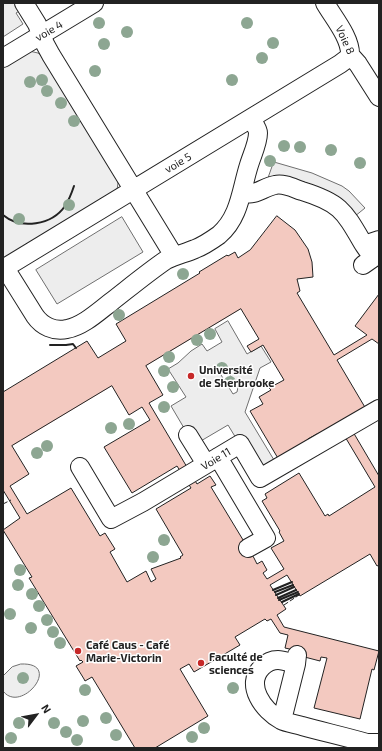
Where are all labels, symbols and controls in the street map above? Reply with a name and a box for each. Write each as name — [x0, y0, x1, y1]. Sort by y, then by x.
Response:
street label: voie 4 — [33, 18, 65, 44]
street label: Voie 8 — [333, 23, 357, 57]
street label: voie 5 — [162, 150, 194, 176]
place label: Université de Sherbrooke — [199, 363, 274, 389]
marker: Université de Sherbrooke — [186, 371, 196, 381]
street label: Voie 11 — [199, 445, 233, 473]
place label: Café Caus - Café Marie-Victorin — [86, 638, 169, 664]
marker: Café Caus - Café Marie-Victorin — [73, 646, 83, 656]
place label: Faculté de sciences — [209, 650, 263, 676]
marker: Faculté de sciences — [196, 658, 206, 668]
north arrow — [16, 695, 56, 735]
text: N — [39, 702, 54, 715]

